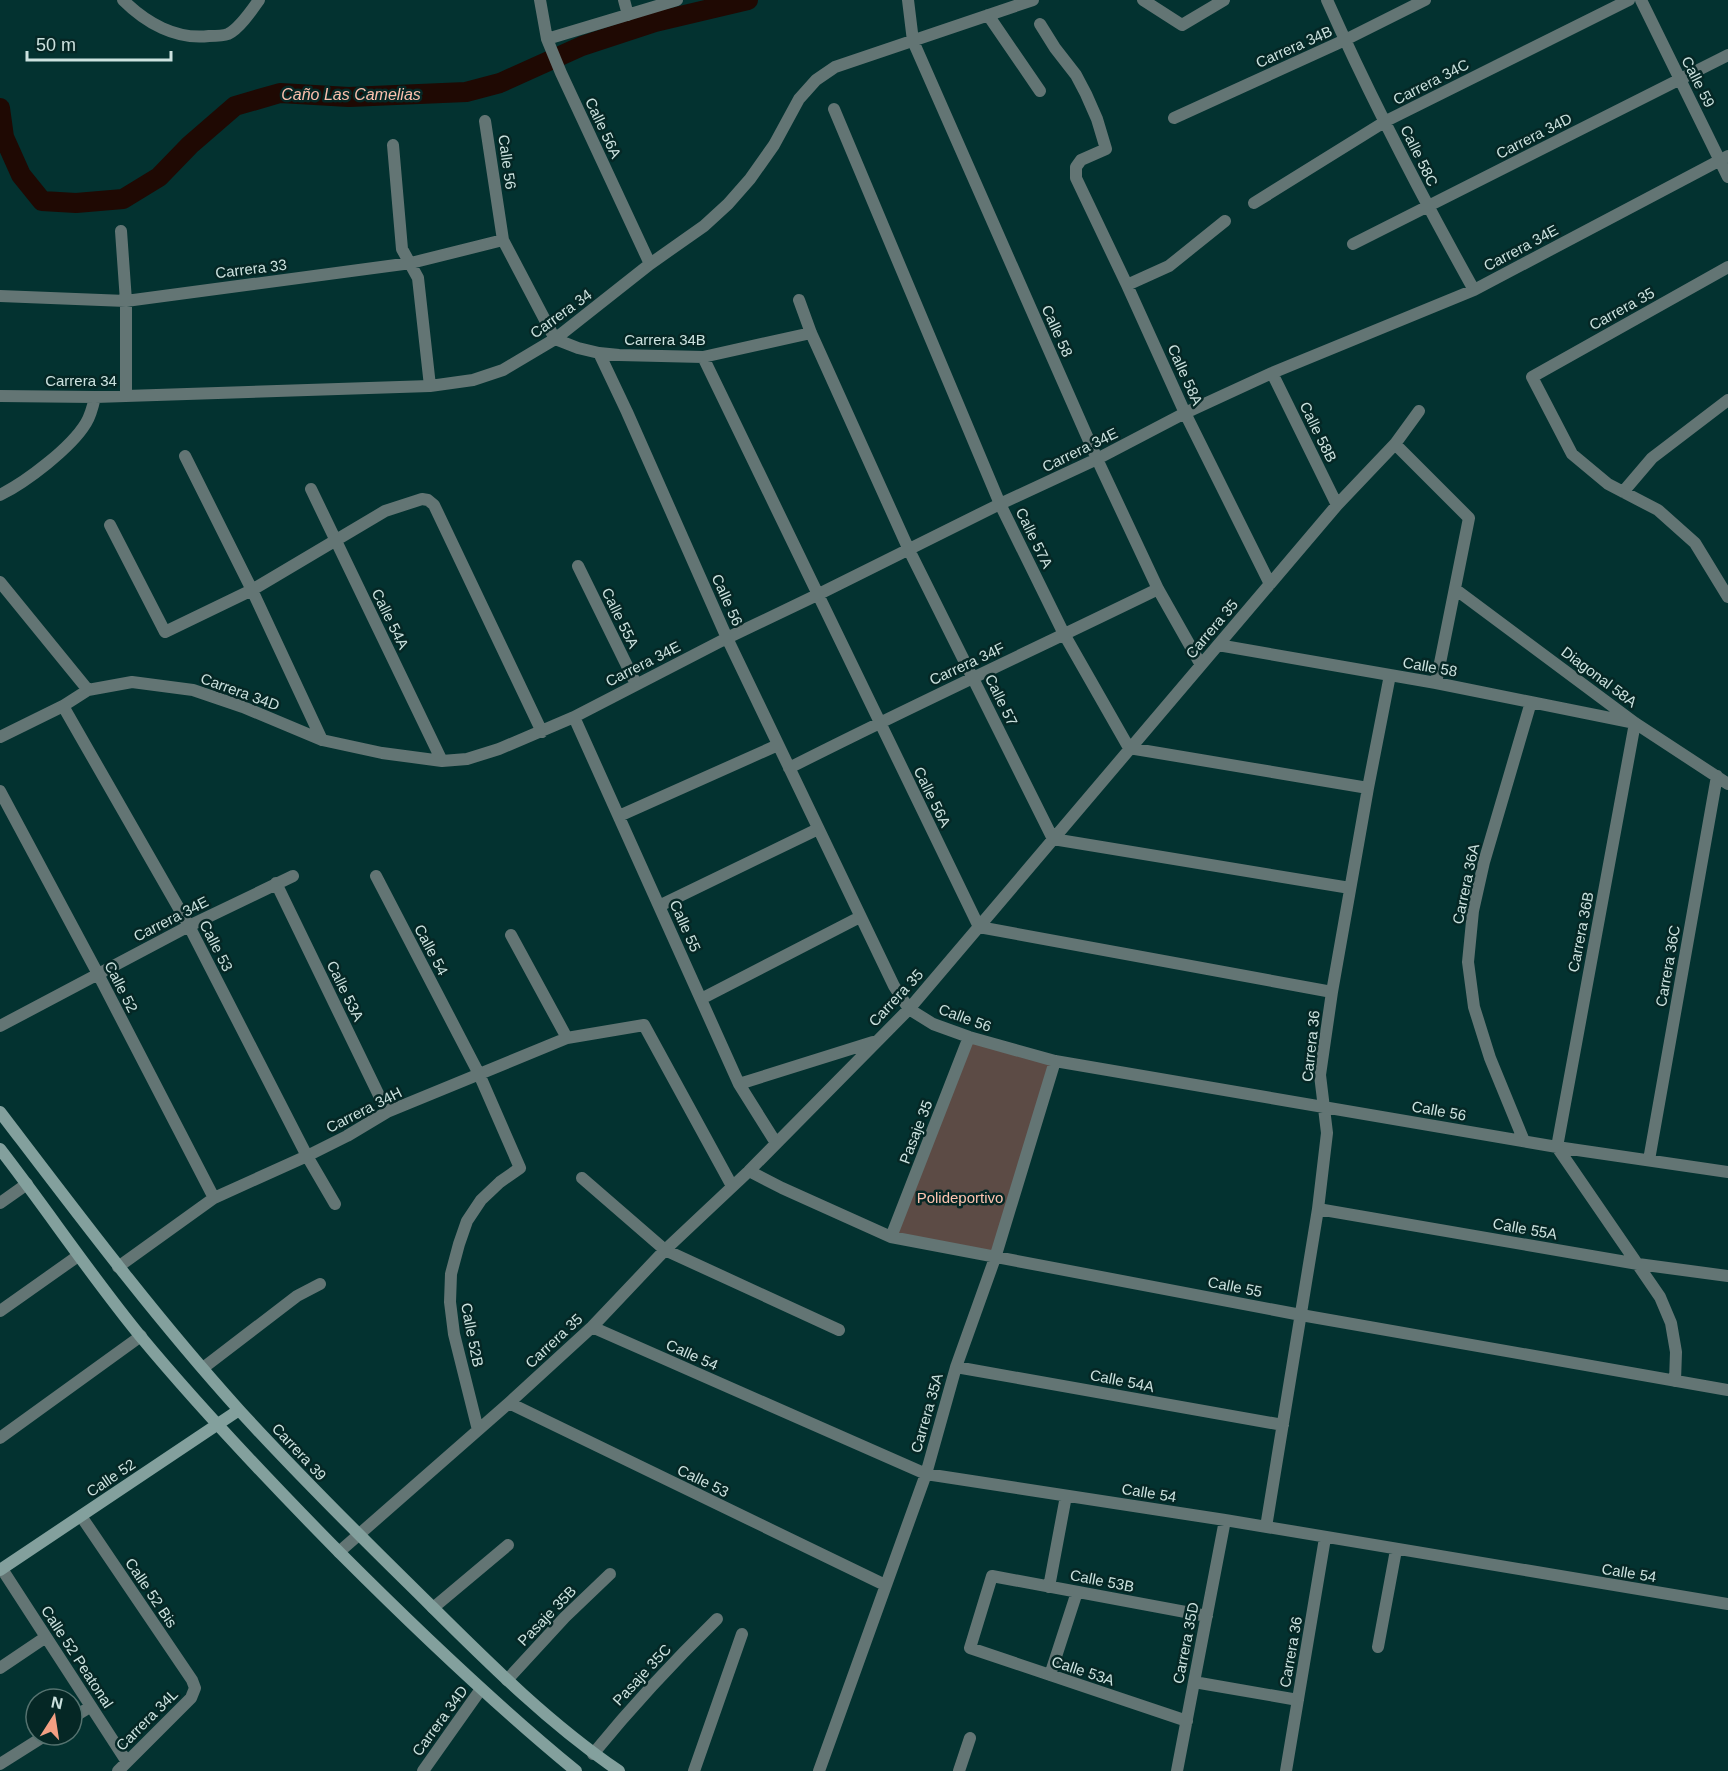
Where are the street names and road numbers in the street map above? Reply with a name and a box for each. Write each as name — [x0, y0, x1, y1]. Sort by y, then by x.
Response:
street label: Carrera 34B — [1253, 22, 1335, 71]
street label: Calle 59 — [1678, 53, 1719, 110]
street label: Carrera 34C — [1390, 55, 1472, 108]
street label: Calle 56A — [582, 95, 625, 161]
street label: Carrera 34D — [1493, 109, 1575, 162]
street label: Calle 58C — [1397, 122, 1442, 189]
street label: Calle 56 — [495, 133, 520, 190]
street label: Carrera 34E — [1481, 221, 1561, 274]
street label: Carrera 33 — [214, 256, 288, 281]
street label: Carrera 35 — [1586, 284, 1657, 333]
street label: Carrera 34 — [527, 286, 595, 342]
street label: Calle 58 — [1038, 302, 1076, 359]
street label: Carrera 34B — [624, 331, 706, 348]
street label: Calle 58A — [1164, 342, 1206, 408]
street label: Carrera 34 — [45, 372, 117, 389]
street label: Calle 58B — [1297, 399, 1340, 465]
street label: Carrera 34E — [1039, 424, 1120, 475]
street label: Calle 57A — [1013, 505, 1056, 571]
street label: Calle 56 — [708, 571, 746, 628]
street label: Calle 55A — [599, 585, 642, 651]
street label: Calle 54A — [369, 586, 412, 652]
street label: Carrera 35 — [1182, 596, 1241, 662]
street label: Carrera 34E — [603, 637, 683, 690]
street label: Carrera 34F — [927, 639, 1007, 688]
street label: Diagonal 58A — [1558, 643, 1640, 710]
street label: Calle 58 — [1402, 653, 1459, 680]
street label: Carrera 34D — [198, 669, 282, 714]
street label: Calle 57 — [982, 671, 1021, 728]
street label: Calle 56A — [911, 764, 954, 830]
street label: Carrera 36A — [1449, 842, 1482, 926]
street label: Carrera 36B — [1564, 890, 1597, 974]
street label: Carrera 34E — [131, 892, 211, 945]
street label: Calle 55 — [666, 897, 704, 954]
street label: Calle 53 — [196, 917, 237, 974]
street label: Calle 54 — [411, 921, 452, 978]
street label: Carrera 36C — [1652, 924, 1683, 1008]
street label: Calle 52 — [101, 958, 142, 1015]
street label: Calle 53A — [324, 958, 367, 1024]
street label: Carrera 35 — [865, 966, 926, 1030]
street label: Calle 56 — [936, 1000, 994, 1035]
street label: Carrera 36 — [1298, 1009, 1323, 1082]
street label: Carrera 34H — [323, 1083, 404, 1136]
street label: Calle 56 — [1411, 1097, 1468, 1124]
street label: Pasaje 35 — [896, 1098, 935, 1166]
street label: Calle 55A — [1492, 1214, 1559, 1243]
street label: Calle 55 — [1206, 1273, 1264, 1300]
street label: Calle 52B — [458, 1301, 487, 1368]
street label: Carrera 35 — [522, 1310, 586, 1371]
street label: Calle 54 — [664, 1336, 721, 1374]
street label: Calle 54A — [1089, 1366, 1156, 1395]
street label: Carrera 35A — [907, 1371, 946, 1454]
street label: Carrera 39 — [269, 1420, 330, 1484]
street label: Calle 52 — [83, 1455, 138, 1500]
street label: Calle 53 — [675, 1461, 732, 1500]
street label: Calle 54 — [1121, 1480, 1178, 1505]
street label: Calle 52 Bis — [122, 1555, 181, 1631]
street label: Calle 54 — [1601, 1560, 1658, 1585]
street label: Calle 53B — [1069, 1566, 1136, 1595]
street label: Pasaje 35B — [514, 1582, 579, 1649]
street label: Carrera 35D — [1169, 1601, 1202, 1685]
street label: Calle 52 Peatonal — [38, 1602, 117, 1711]
street label: Carrera 36 — [1276, 1615, 1305, 1689]
street label: Pasaje 35C — [609, 1640, 674, 1709]
street label: Calle 53A — [1050, 1652, 1117, 1689]
street label: Carrera 34D — [408, 1682, 471, 1759]
street label: Carrera 34L — [112, 1685, 181, 1754]

